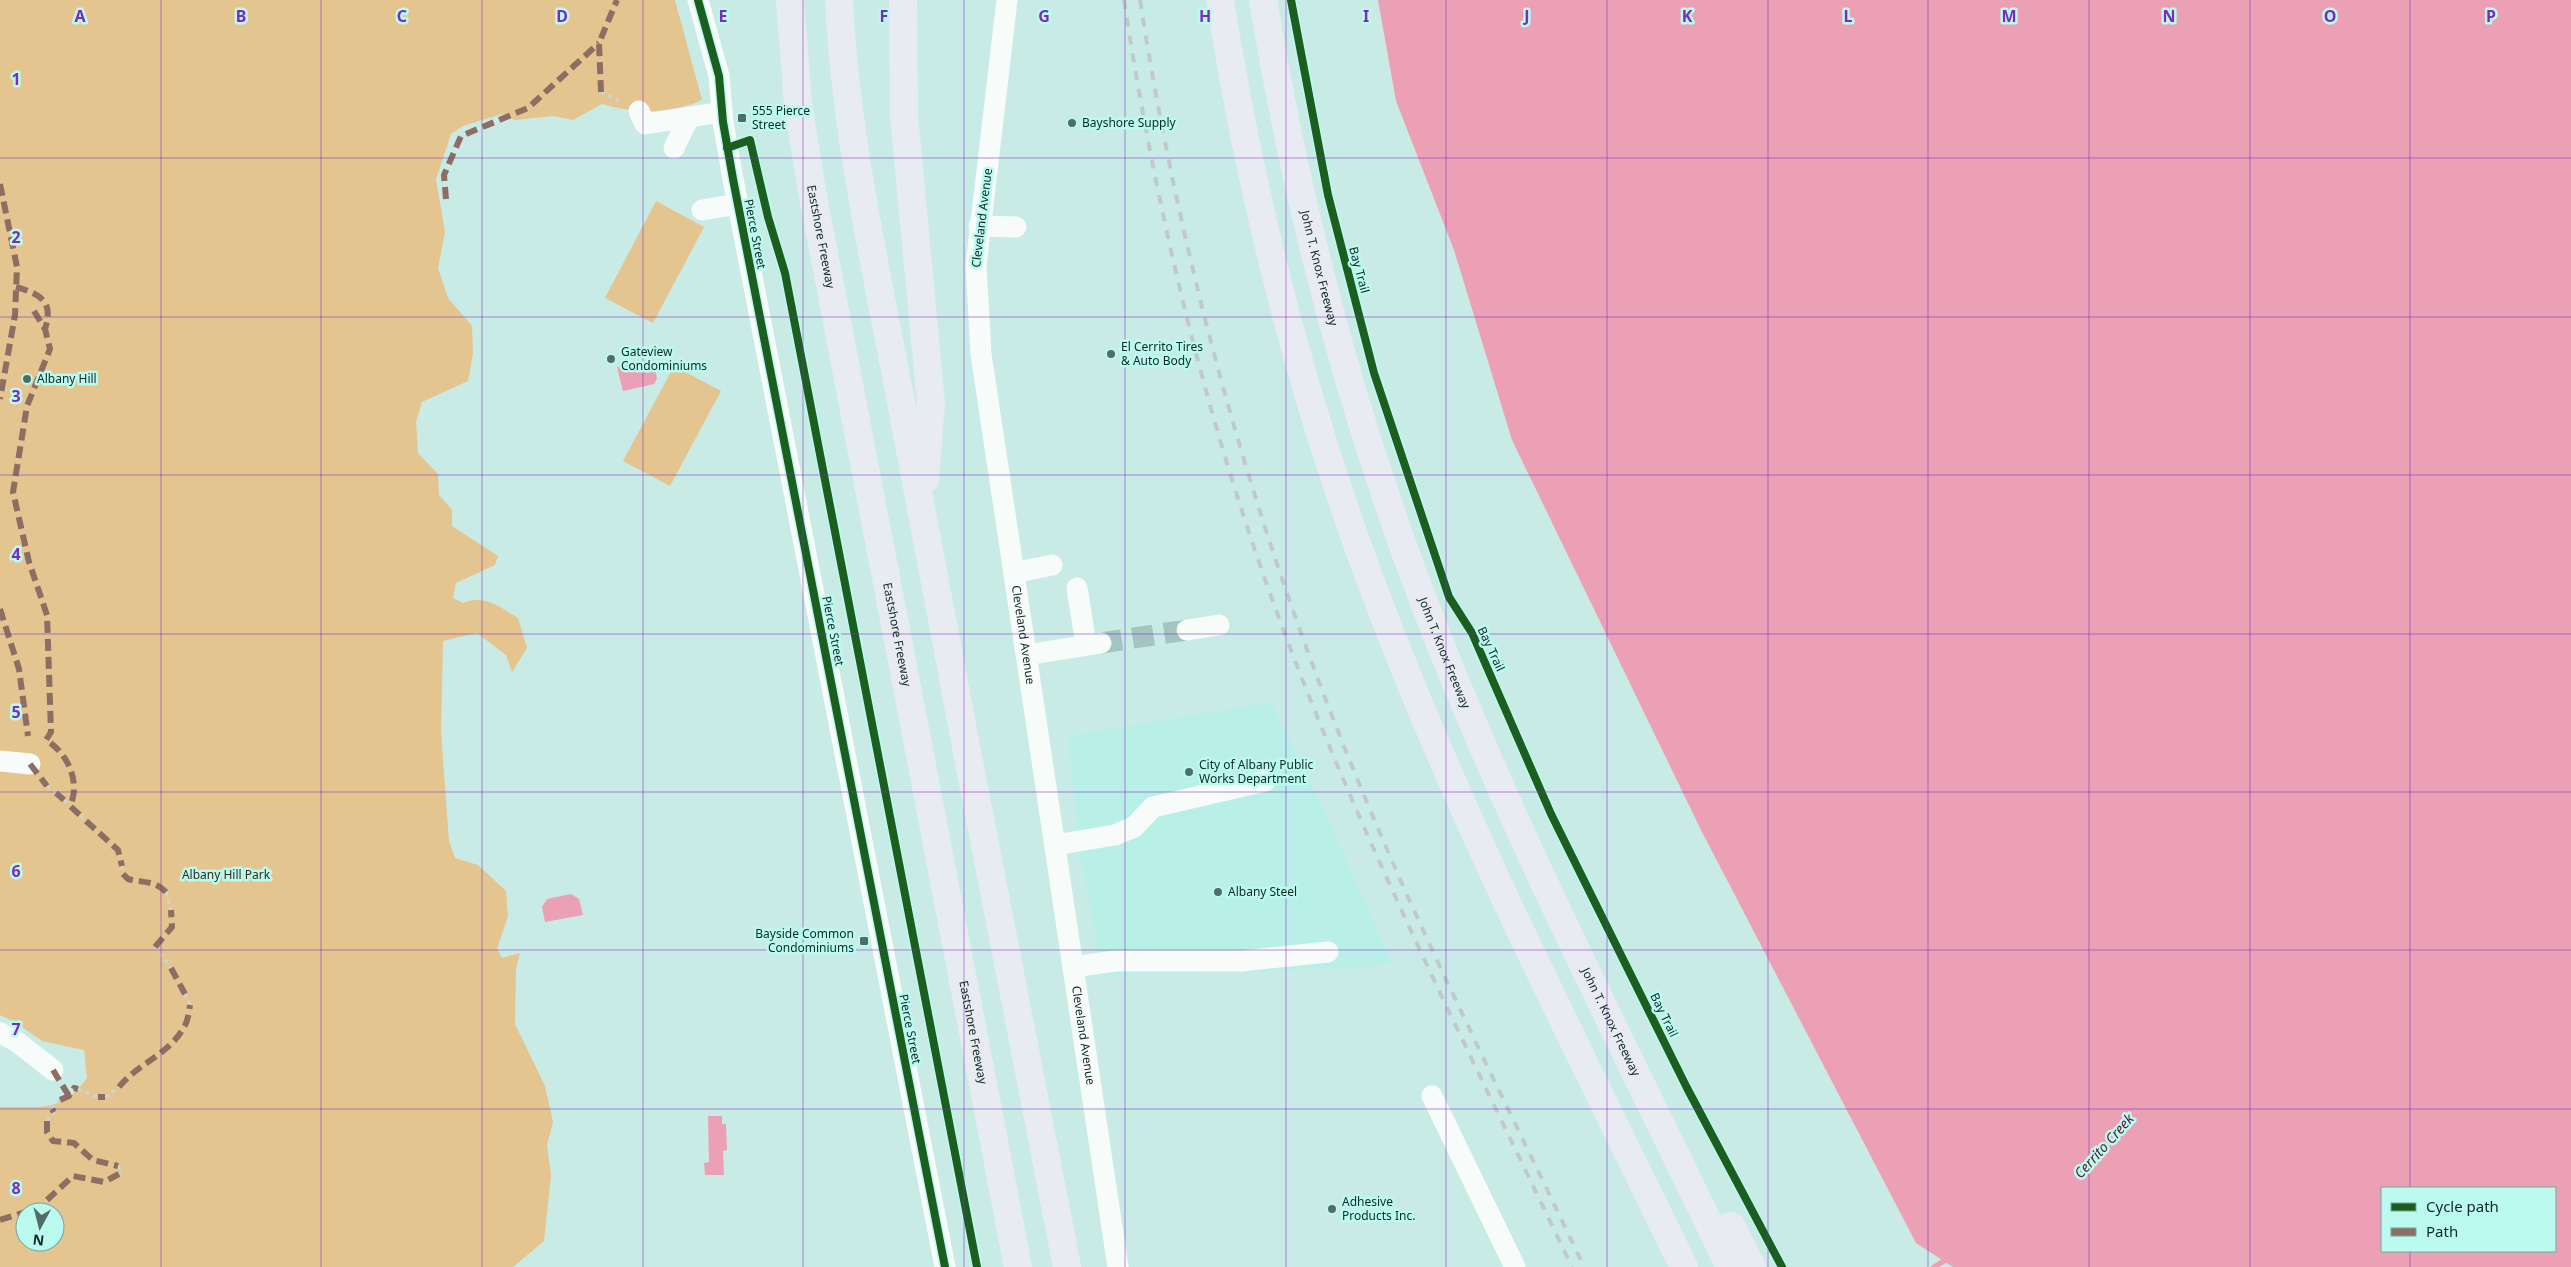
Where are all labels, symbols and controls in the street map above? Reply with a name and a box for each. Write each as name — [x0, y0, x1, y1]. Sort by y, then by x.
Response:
text: A — [74, 5, 86, 27]
text: B — [236, 5, 246, 27]
text: C — [397, 5, 407, 27]
text: D — [556, 5, 568, 27]
text: E — [719, 5, 728, 27]
text: F — [880, 5, 888, 27]
text: G — [1038, 5, 1050, 27]
text: H — [1199, 5, 1211, 27]
text: I — [1363, 5, 1369, 27]
text: J — [1522, 5, 1530, 27]
text: K — [1682, 5, 1693, 27]
text: L — [1844, 5, 1853, 27]
text: M — [2001, 5, 2017, 27]
text: N — [2162, 5, 2176, 27]
text: O — [2324, 5, 2336, 27]
text: P — [2486, 5, 2496, 27]
text: 1 — [11, 68, 21, 90]
place label: 555 Pierce Street — [752, 102, 810, 133]
marker: 555 Pierce Street — [736, 112, 748, 124]
place label: Bayshore Supply — [1082, 114, 1177, 131]
marker: Bayshore Supply — [1066, 117, 1078, 129]
street label: Cleveland Avenue — [967, 167, 996, 269]
street label: Eastshore Freeway — [803, 184, 840, 291]
street label: Pierce Street — [740, 197, 771, 271]
street label: John T. Knox Freeway — [1297, 207, 1343, 329]
text: 2 — [11, 226, 21, 248]
street label: Bay Trail — [1345, 245, 1374, 295]
place label: El Cerrito Tires & Auto Body — [1121, 338, 1203, 369]
place label: Gateview Condominiums — [621, 343, 707, 374]
marker: El Cerrito Tires & Auto Body — [1105, 348, 1117, 360]
marker: Gateview Condominiums — [605, 353, 617, 365]
place label: Albany Hill — [37, 370, 97, 387]
marker: Albany Hill — [21, 373, 33, 385]
text: 3 — [11, 385, 21, 407]
text: 4 — [11, 543, 21, 565]
street label: Eastshore Freeway — [879, 581, 916, 689]
street label: Cleveland Avenue — [1008, 584, 1040, 686]
street label: Pierce Street — [818, 594, 849, 668]
street label: John T. Knox Freeway — [1414, 594, 1475, 712]
street label: Bay Trail — [1474, 624, 1509, 674]
text: 5 — [11, 701, 21, 723]
place label: City of Albany Public Works Department — [1199, 756, 1314, 787]
marker: City of Albany Public Works Department — [1183, 766, 1195, 778]
text: 6 — [11, 860, 21, 882]
park label: Albany Hill Park — [182, 866, 271, 883]
place label: Albany Steel — [1228, 883, 1297, 900]
marker: Albany Steel — [1212, 886, 1224, 898]
place label: Bayside Common Condominiums — [755, 925, 854, 956]
marker: Bayside Common Condominiums — [858, 935, 870, 947]
street label: John T. Knox Freeway — [1577, 964, 1645, 1080]
street label: Eastshore Freeway — [955, 979, 992, 1086]
street label: Cleveland Avenue — [1068, 985, 1100, 1086]
street label: Bay Trail — [1646, 990, 1682, 1040]
street label: Pierce Street — [895, 992, 926, 1066]
text: 7 — [11, 1018, 21, 1040]
water label: Cerrito Creek — [2070, 1109, 2138, 1182]
text: 8 — [11, 1177, 21, 1199]
legend — [2381, 1187, 2556, 1252]
place label: Adhesive Products Inc. — [1342, 1193, 1415, 1224]
text: Cycle path — [2426, 1196, 2499, 1216]
north arrow — [15, 1202, 65, 1252]
marker: Adhesive Products Inc. — [1326, 1203, 1338, 1215]
text: Path — [2426, 1221, 2458, 1241]
text: N — [32, 1230, 45, 1251]

